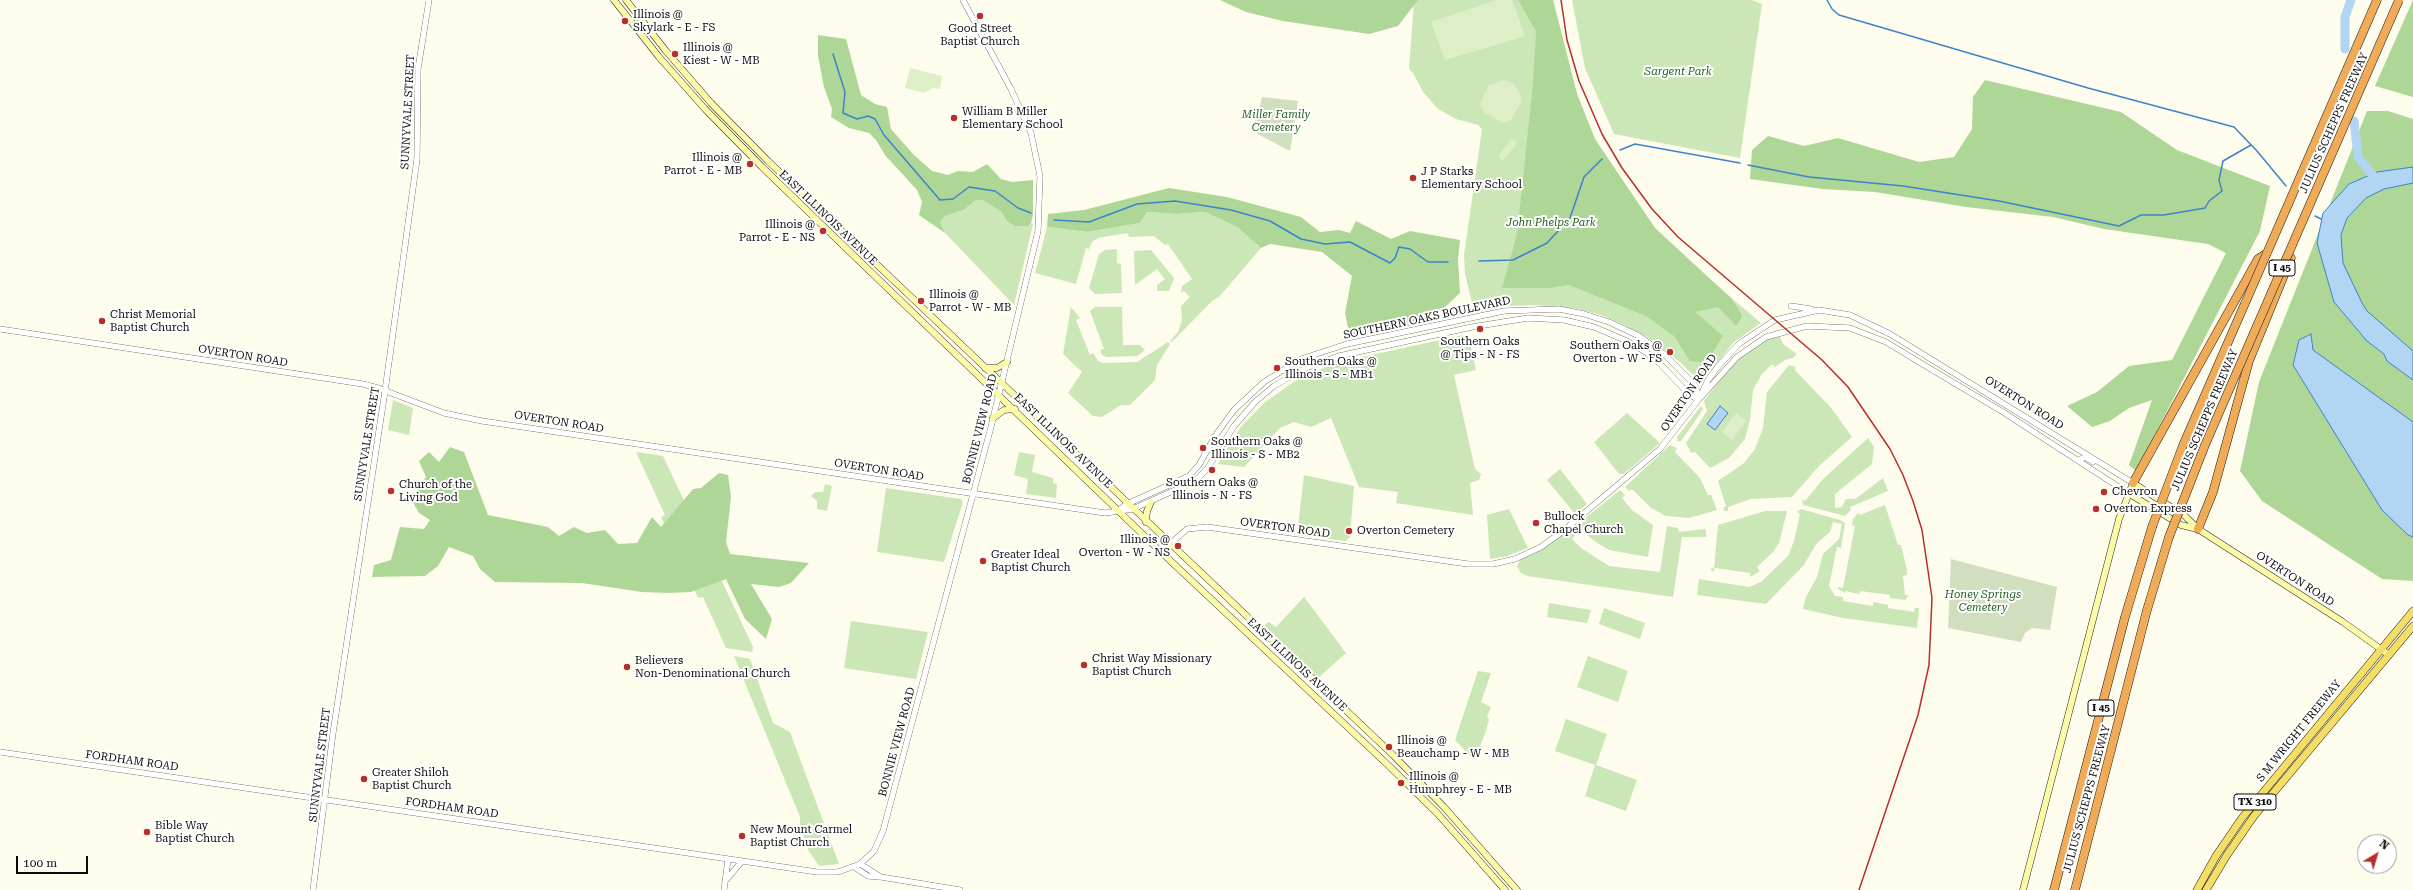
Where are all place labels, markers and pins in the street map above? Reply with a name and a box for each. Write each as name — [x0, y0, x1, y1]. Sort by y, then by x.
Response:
place label: Illinois @ Skylark - E - FS — [633, 8, 715, 34]
marker: Good Street Baptist Church — [975, 11, 985, 21]
marker: Illinois @ Skylark - E - FS — [620, 16, 630, 26]
place label: Good Street Baptist Church — [940, 22, 1020, 48]
place label: Illinois @ Kiest - W - MB — [683, 41, 760, 67]
marker: Illinois @ Kiest - W - MB — [670, 49, 680, 59]
place label: William B Miller Elementary School — [962, 105, 1063, 131]
marker: William B Miller Elementary School — [949, 113, 959, 123]
place label: Illinois @ Parrot - E - MB — [664, 151, 742, 177]
marker: Illinois @ Parrot - E - MB — [745, 159, 755, 169]
place label: J P Starks Elementary School — [1421, 165, 1522, 191]
marker: J P Starks Elementary School — [1408, 173, 1418, 183]
place label: Illinois @ Parrot - E - NS — [739, 218, 815, 244]
marker: Illinois @ Parrot - E - NS — [818, 226, 828, 236]
place label: Illinois @ Parrot - W - MB — [929, 288, 1011, 314]
marker: Illinois @ Parrot - W - MB — [916, 296, 926, 306]
place label: Christ Memorial Baptist Church — [110, 308, 196, 334]
marker: Christ Memorial Baptist Church — [97, 316, 107, 326]
marker: Southern Oaks @ Tips - N - FS — [1475, 324, 1485, 334]
place label: Southern Oaks @ Tips - N - FS — [1440, 335, 1520, 361]
place label: Southern Oaks @ Overton - W - FS — [1570, 339, 1662, 365]
marker: Southern Oaks @ Overton - W - FS — [1665, 347, 1675, 357]
place label: Southern Oaks @ Illinois - S - MB1 — [1285, 355, 1377, 381]
marker: Southern Oaks @ Illinois - S - MB1 — [1272, 363, 1282, 373]
place label: Southern Oaks @ Illinois - S - MB2 — [1211, 435, 1303, 461]
marker: Southern Oaks @ Illinois - S - MB2 — [1198, 443, 1208, 453]
marker: Southern Oaks @ Illinois - N - FS — [1207, 465, 1217, 475]
place label: Southern Oaks @ Illinois - N - FS — [1166, 476, 1258, 502]
place label: Church of the Living God — [399, 478, 472, 504]
place label: Chevron — [2112, 485, 2158, 499]
marker: Church of the Living God — [386, 486, 396, 496]
marker: Chevron — [2099, 487, 2109, 497]
place label: Overton Express — [2104, 502, 2192, 516]
marker: Overton Express — [2091, 504, 2101, 514]
place label: Bullock Chapel Church — [1544, 510, 1624, 536]
marker: Bullock Chapel Church — [1531, 518, 1541, 528]
place label: Overton Cemetery — [1357, 524, 1455, 538]
marker: Overton Cemetery — [1344, 526, 1354, 536]
place label: Illinois @ Overton - W - NS — [1079, 533, 1170, 559]
marker: Illinois @ Overton - W - NS — [1173, 541, 1183, 551]
place label: Greater Ideal Baptist Church — [991, 548, 1071, 574]
marker: Greater Ideal Baptist Church — [978, 556, 988, 566]
place label: Christ Way Missionary Baptist Church — [1092, 652, 1212, 678]
place label: Believers Non-Denominational Church — [635, 654, 790, 680]
marker: Christ Way Missionary Baptist Church — [1079, 660, 1089, 670]
marker: Believers Non-Denominational Church — [622, 662, 632, 672]
place label: Illinois @ Beauchamp - W - MB — [1397, 734, 1509, 760]
marker: Illinois @ Beauchamp - W - MB — [1384, 742, 1394, 752]
place label: Greater Shiloh Baptist Church — [372, 766, 452, 792]
place label: Illinois @ Humphrey - E - MB — [1409, 770, 1512, 796]
marker: Greater Shiloh Baptist Church — [359, 774, 369, 784]
marker: Illinois @ Humphrey - E - MB — [1396, 778, 1406, 788]
place label: Bible Way Baptist Church — [155, 819, 235, 845]
place label: New Mount Carmel Baptist Church — [750, 823, 852, 849]
marker: Bible Way Baptist Church — [142, 827, 152, 837]
marker: New Mount Carmel Baptist Church — [737, 831, 747, 841]

